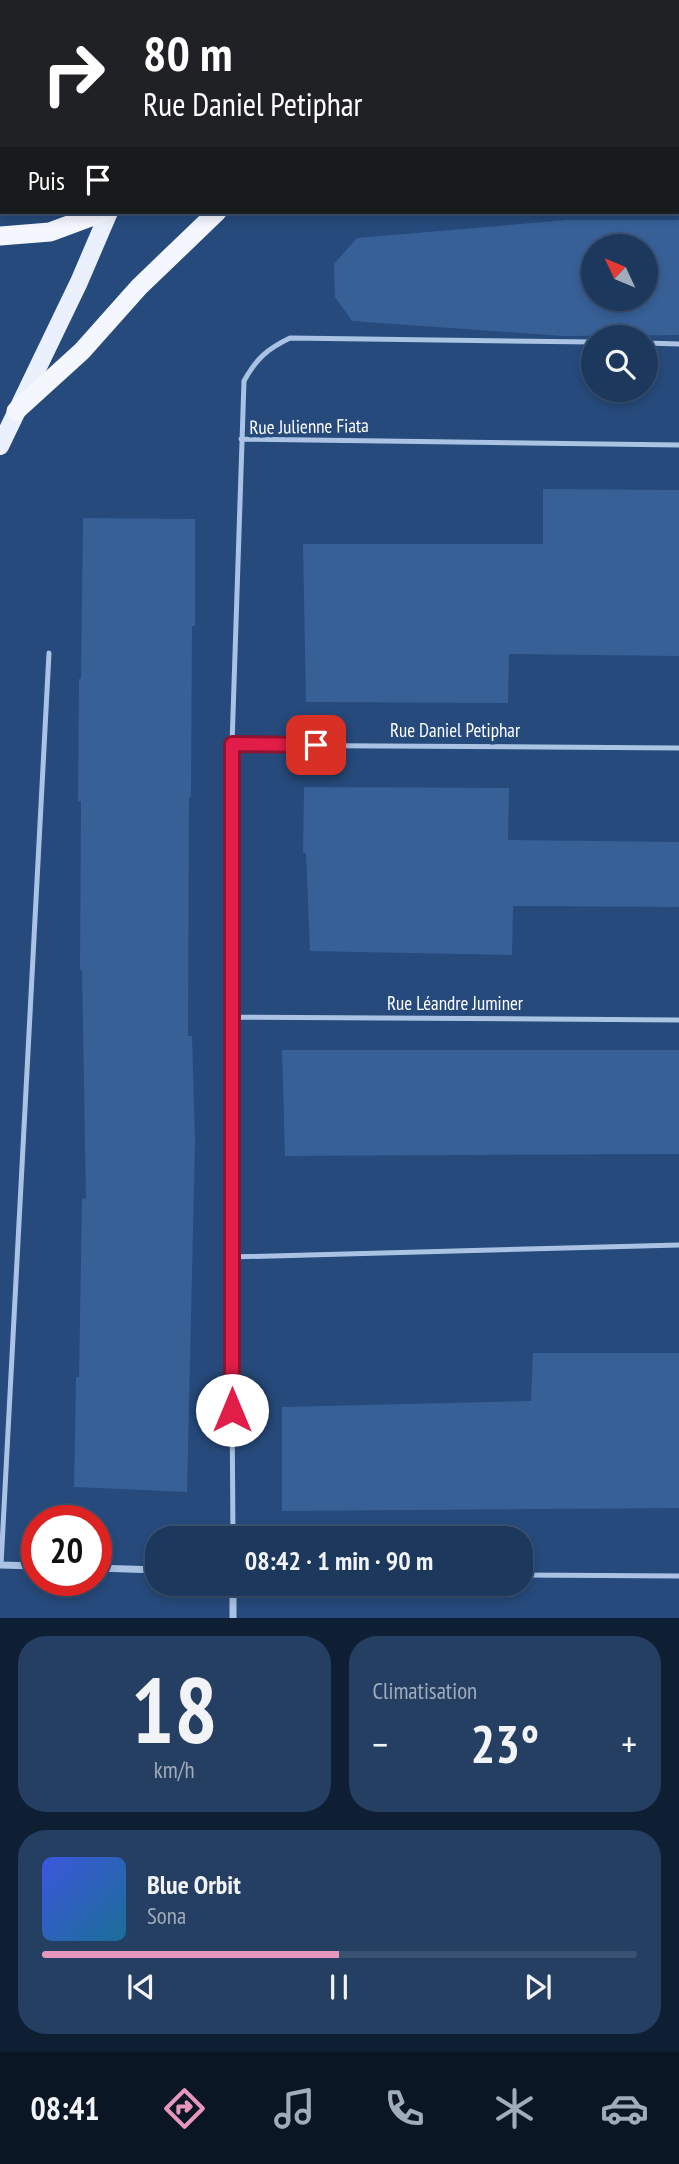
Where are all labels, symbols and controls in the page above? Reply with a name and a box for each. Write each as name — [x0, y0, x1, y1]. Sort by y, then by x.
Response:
text: 80 m — [143, 21, 232, 85]
icon: right — [28, 28, 119, 119]
text: Rue Daniel Petiphar — [143, 83, 362, 125]
icon: arrive — [79, 161, 117, 199]
text: Puis — [28, 164, 65, 197]
north arrow — [581, 234, 658, 312]
map controls — [581, 234, 658, 402]
button: search — [581, 325, 658, 402]
street label: Rue Julienne Fiata — [249, 413, 369, 439]
pin — [286, 715, 346, 775]
street label: Rue Daniel Petiphar — [390, 718, 521, 742]
icon: arrive — [297, 726, 335, 764]
street label: Rue Léandre Juminer — [387, 991, 524, 1015]
position arrow — [195, 1373, 269, 1447]
speed limit sign: 20 — [21, 1505, 112, 1596]
text: 08:42 · 1 min · 90 m — [245, 1544, 433, 1577]
text: 18 — [131, 1650, 218, 1768]
text: Climatisation — [373, 1676, 477, 1705]
text: 23° — [470, 1710, 539, 1777]
text: − — [373, 1719, 388, 1768]
text: + — [621, 1719, 637, 1768]
text: km/h — [154, 1755, 195, 1784]
text: Blue Orbit — [147, 1868, 241, 1901]
text: Sona — [147, 1901, 186, 1930]
icon: previous — [122, 1968, 160, 2006]
icon: pause — [320, 1968, 358, 2006]
icon: next — [519, 1968, 557, 2006]
icon: directions — [160, 2084, 209, 2133]
icon: music — [270, 2084, 319, 2133]
icon: phone — [380, 2084, 429, 2133]
icon: climate — [490, 2084, 539, 2133]
icon: car — [600, 2084, 649, 2133]
text: 08:41 — [30, 2087, 100, 2129]

